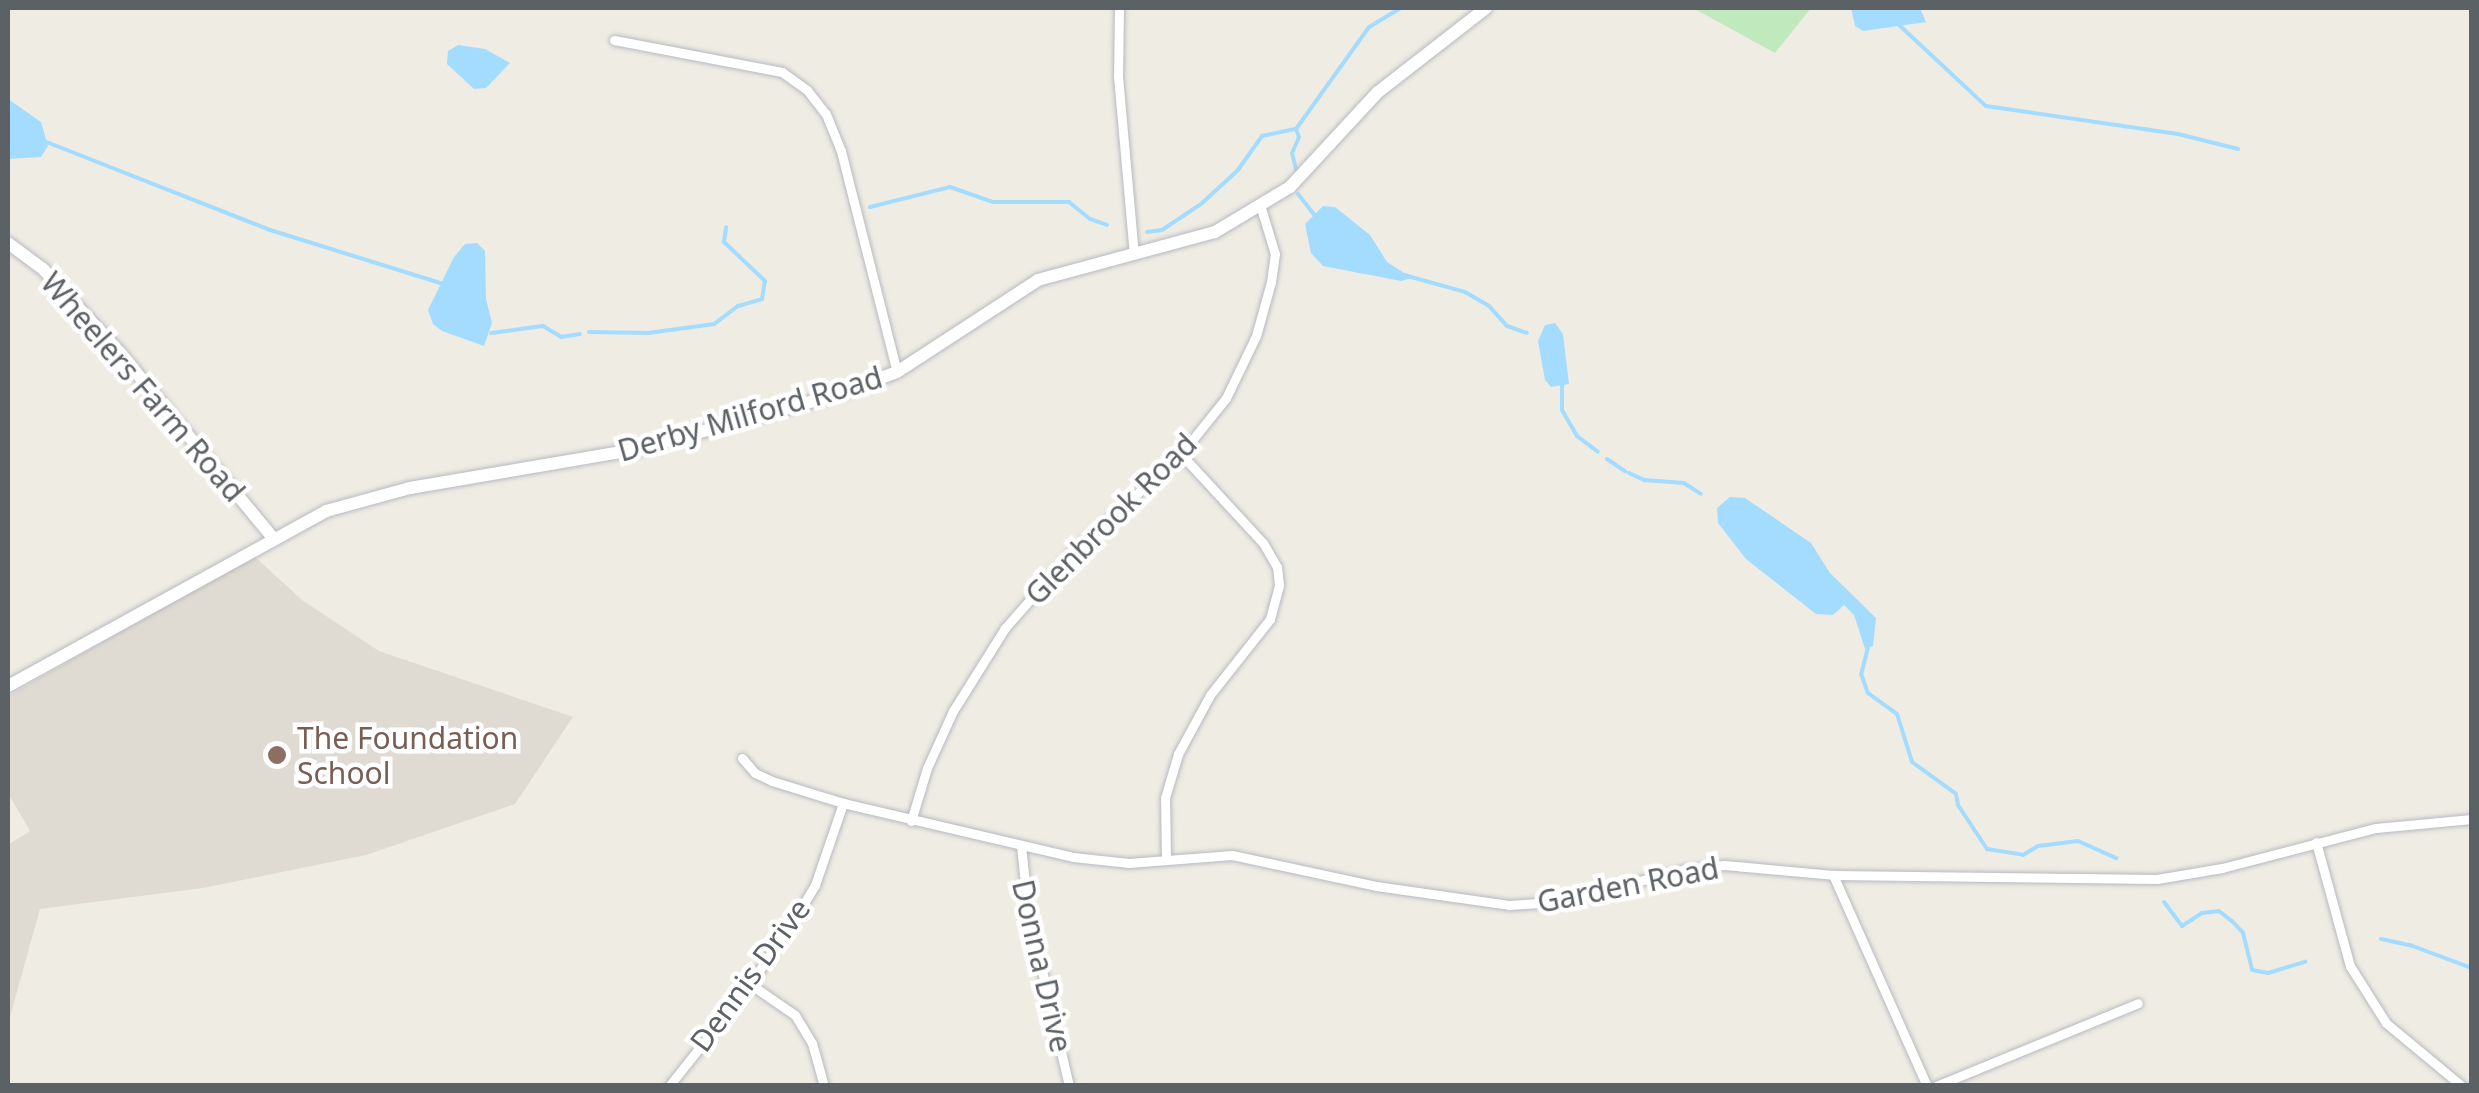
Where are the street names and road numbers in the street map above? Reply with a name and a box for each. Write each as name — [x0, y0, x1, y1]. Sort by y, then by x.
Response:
street label: Wheelers Farm Road — [34, 265, 252, 509]
street label: Derby Milford Road — [614, 359, 886, 469]
street label: Glenbrook Road — [1018, 426, 1204, 612]
street label: Garden Road — [1534, 850, 1722, 920]
street label: Donna Drive — [1005, 876, 1079, 1056]
street label: Dennis Drive — [683, 892, 817, 1058]

